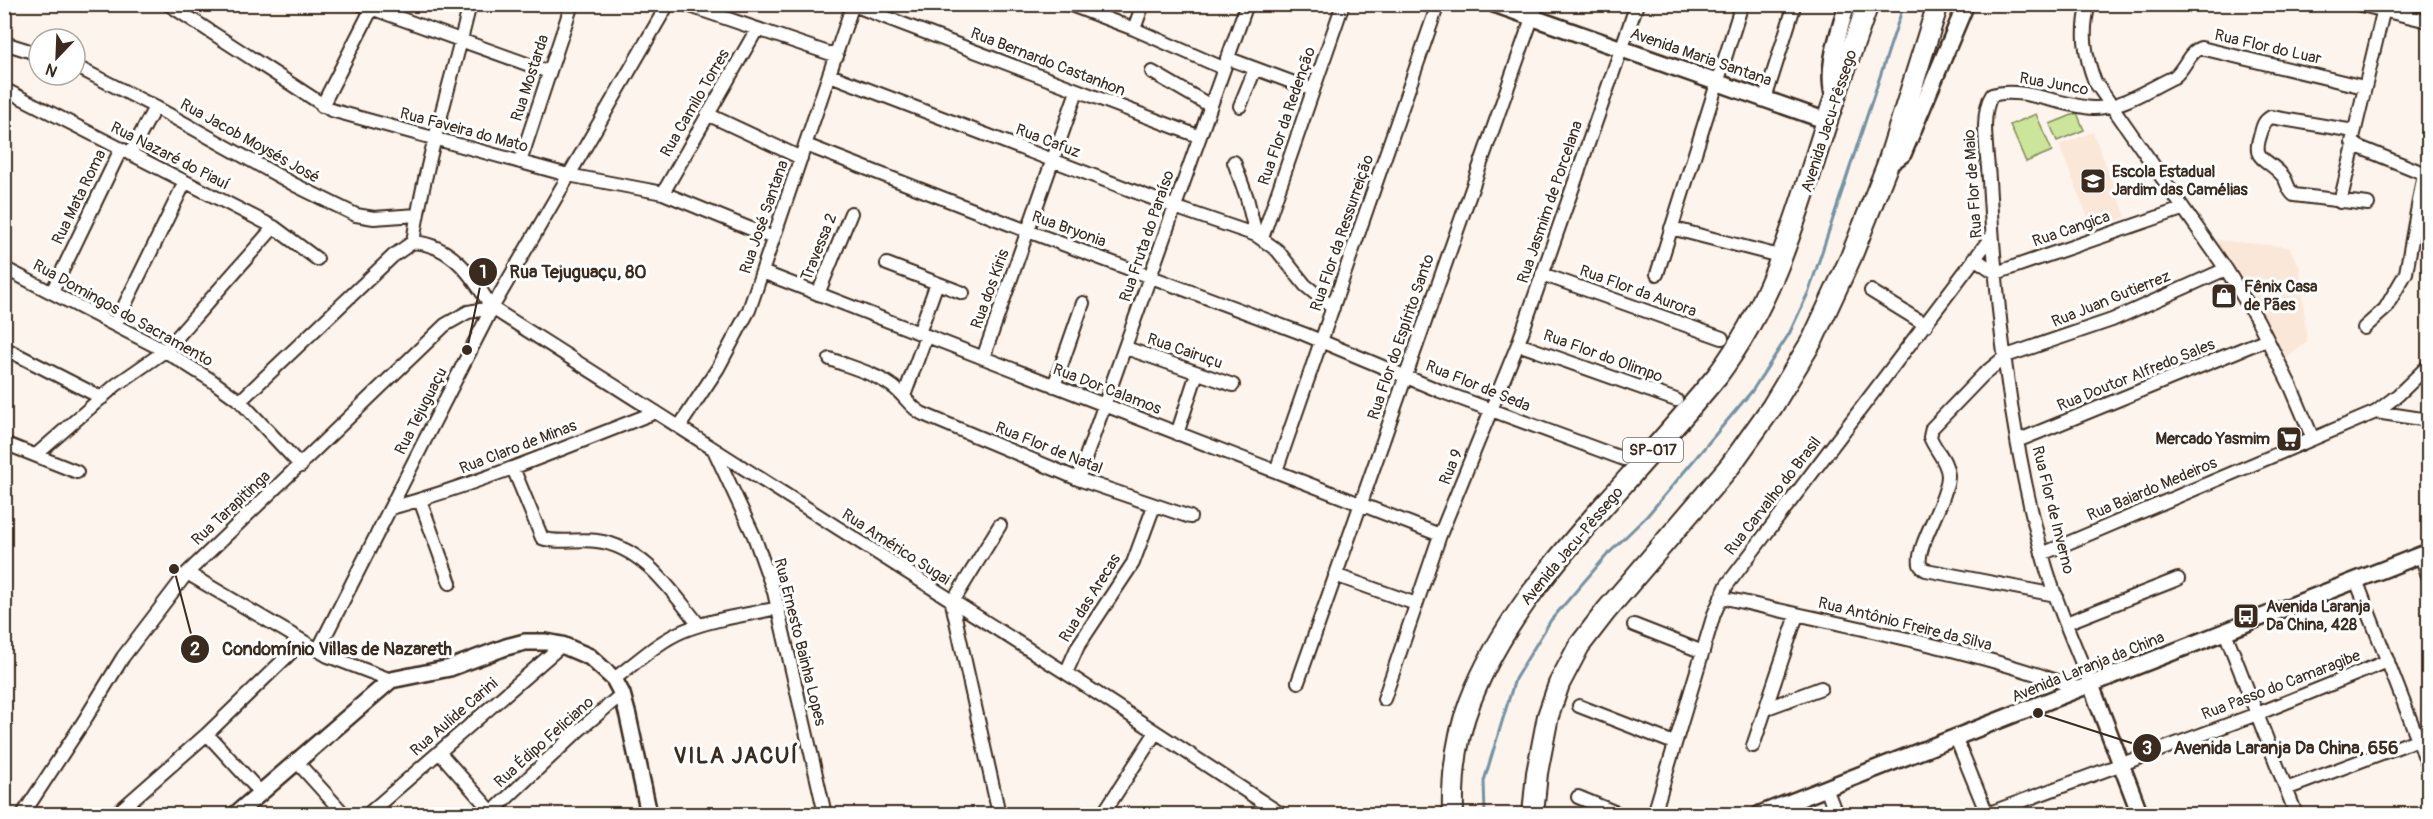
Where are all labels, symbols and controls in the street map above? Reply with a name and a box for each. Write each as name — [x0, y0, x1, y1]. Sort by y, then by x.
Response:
street label: Rua Bernardo Castanhon — [968, 23, 1128, 101]
street label: Avenida Maria Santana — [1628, 23, 1774, 91]
street label: Rua Flor do Luar — [2213, 25, 2324, 69]
north arrow — [27, 27, 87, 87]
street label: Rua Mostarda — [507, 32, 553, 124]
street label: Rua Flor da Redenção — [1254, 44, 1320, 188]
street label: Rua Camilo Torres — [656, 45, 734, 161]
street label: Avenida Jacu-Pêssego — [1796, 47, 1862, 195]
text: N — [42, 58, 60, 81]
street label: Rua Junco — [2018, 68, 2090, 100]
street label: Rua Jacob Moysés José — [177, 94, 323, 188]
street label: Rua Faveira do Mato — [398, 103, 531, 157]
street label: Rua Nazaré do Piauí — [107, 117, 233, 195]
street label: Rua Jasmim de Porcelana — [1513, 118, 1587, 286]
street label: Rua Cafuz — [1013, 120, 1083, 162]
street label: Rua Flor de Maio — [1959, 128, 1987, 239]
street label: Rua Mata Roma — [47, 146, 111, 248]
street label: Rua Flor da Ressurreição — [1306, 152, 1378, 314]
street label: Rua José Santana — [735, 158, 793, 276]
place label: Escola Estadual Jardim das Camélias — [2112, 162, 2249, 200]
school or university icon: Escola Estadual Jardim das Camélias — [2078, 166, 2108, 196]
street label: Rua Fruta do Paraíso — [1115, 167, 1179, 304]
street label: Rua Bryonia — [1029, 206, 1109, 252]
street label: Rua Cangica — [2030, 206, 2112, 252]
street label: Travessa 2 — [796, 210, 842, 284]
street label: Rua dos Kiris — [966, 247, 1014, 331]
street label: Rua Flor do Espírito Santo — [1363, 251, 1439, 422]
callout: Rua Tejuguaçu, 80 — [468, 254, 659, 290]
street label: Rua Domingos do Sacramento — [29, 255, 217, 371]
text: 1 — [479, 261, 487, 284]
text: Rua Tejuguaçu, 80 — [509, 261, 647, 284]
street label: Rua Flor da Aurora — [1577, 261, 1699, 321]
street label: Rua Juan Gutierrez — [2049, 266, 2173, 332]
place label: Fênix Casa de Pães — [2244, 277, 2318, 315]
shop icon: Fênix Casa de Pães — [2209, 281, 2239, 311]
street label: Rua Flor do Olimpo — [1540, 325, 1666, 387]
street label: Rua Cairuçu — [1145, 329, 1225, 373]
street label: Rua Doutor Alfredo Sales — [2054, 334, 2218, 416]
street label: Rua Flor de Seda — [1423, 356, 1533, 416]
street label: Rua Dor Calamos — [1050, 359, 1164, 419]
street label: Rua Tejuguaçu — [390, 364, 452, 458]
street label: Rua Claro de Minas — [457, 415, 579, 479]
street label: Rua Flor de Natal — [992, 417, 1106, 479]
supermarket icon: Mercado Yasmim — [2274, 424, 2304, 454]
place label: Mercado Yasmim — [2156, 429, 2270, 449]
street label: Rua Carvalho do Brasil — [1721, 433, 1825, 559]
road number: SP-017 — [1623, 438, 1683, 462]
street label: Rua Flor de Inverno — [2027, 444, 2079, 576]
street label: Rua 9 — [1435, 446, 1467, 488]
street label: Rua Baiardo Medeiros — [2084, 453, 2220, 525]
street label: Rua Tarapitinga — [187, 466, 275, 550]
street label: Avenida Jacu-Pêssego — [1517, 482, 1628, 609]
street label: Rua Américo Sugai — [838, 504, 954, 590]
street label: Rua das Arecas — [1055, 550, 1125, 646]
street label: Rua Ernesto Bainha Lopes — [770, 556, 830, 728]
street label: Rua Antônio Freire da Silva — [1816, 593, 1994, 655]
place label: Avenida Laranja Da China, 428 — [2266, 597, 2371, 635]
bus stop icon: Avenida Laranja Da China, 428 — [2231, 601, 2261, 631]
street label: Avenida Laranja da China — [2009, 627, 2167, 707]
callout: Condomínio Villas de Nazareth — [180, 631, 464, 667]
text: 2 — [190, 638, 200, 661]
text: Condomínio Villas de Nazareth — [222, 638, 453, 661]
street label: Rua Passo do Camaragibe — [2199, 645, 2363, 725]
street label: Rua Aulide Carini — [406, 673, 502, 761]
street label: Rua Édipo Feliciano — [490, 692, 598, 792]
callout: Avenida Laranja Da China, 656 — [2132, 730, 2411, 766]
text: 3 — [2142, 737, 2152, 760]
text: Avenida Laranja Da China, 656 — [2174, 737, 2398, 760]
district label: VILA JACUÍ — [673, 742, 799, 770]

